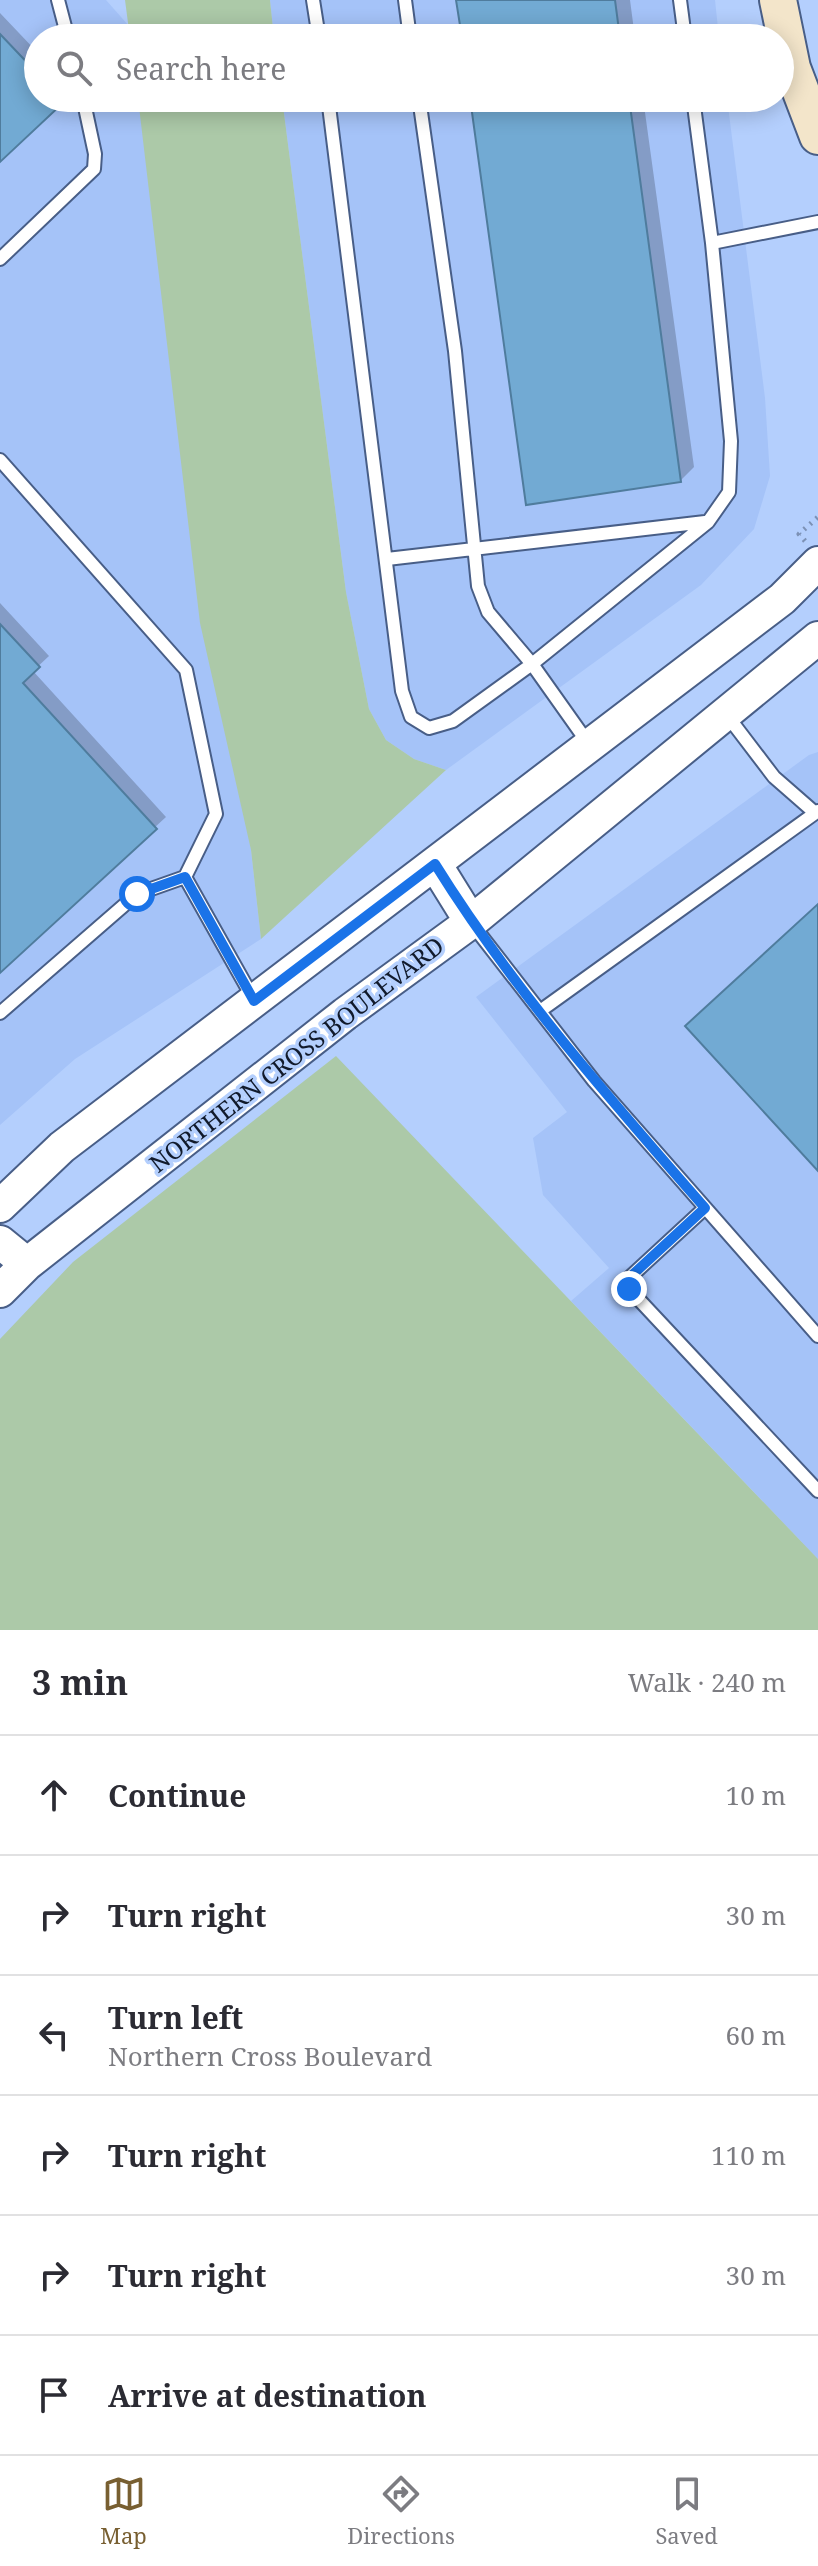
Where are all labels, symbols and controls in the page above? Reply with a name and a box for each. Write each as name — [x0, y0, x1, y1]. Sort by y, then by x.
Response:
search box — [24, 24, 794, 112]
icon: search — [52, 46, 96, 90]
text: Search here — [116, 48, 286, 89]
route start — [119, 876, 155, 912]
street label: NORTHERN CROSS BOULEVARD — [142, 928, 450, 1179]
route end — [611, 1271, 647, 1307]
text: 3 min — [32, 1659, 128, 1705]
text: Walk · 240 m — [628, 1664, 786, 1700]
icon: ahead — [32, 1773, 76, 1817]
text: Continue — [108, 1775, 246, 1816]
text: 10 m — [726, 1777, 786, 1813]
icon: right — [32, 1893, 76, 1937]
text: Turn right — [108, 1895, 266, 1936]
text: 30 m — [726, 1897, 786, 1933]
text: Turn left — [108, 1997, 243, 2038]
icon: left — [32, 2013, 76, 2057]
text: 60 m — [726, 2017, 786, 2053]
text: Northern Cross Boulevard — [108, 2038, 432, 2074]
icon: right — [32, 2133, 76, 2177]
text: Turn right — [108, 2135, 266, 2176]
text: 110 m — [711, 2137, 786, 2173]
icon: right — [32, 2253, 76, 2297]
text: Turn right — [108, 2255, 266, 2296]
text: 30 m — [726, 2257, 786, 2293]
icon: arrive — [32, 2373, 76, 2417]
text: Arrive at destination — [108, 2375, 427, 2416]
tab: Map — [100, 2472, 147, 2550]
tab: Directions — [347, 2472, 455, 2550]
tab: Saved — [655, 2472, 718, 2550]

